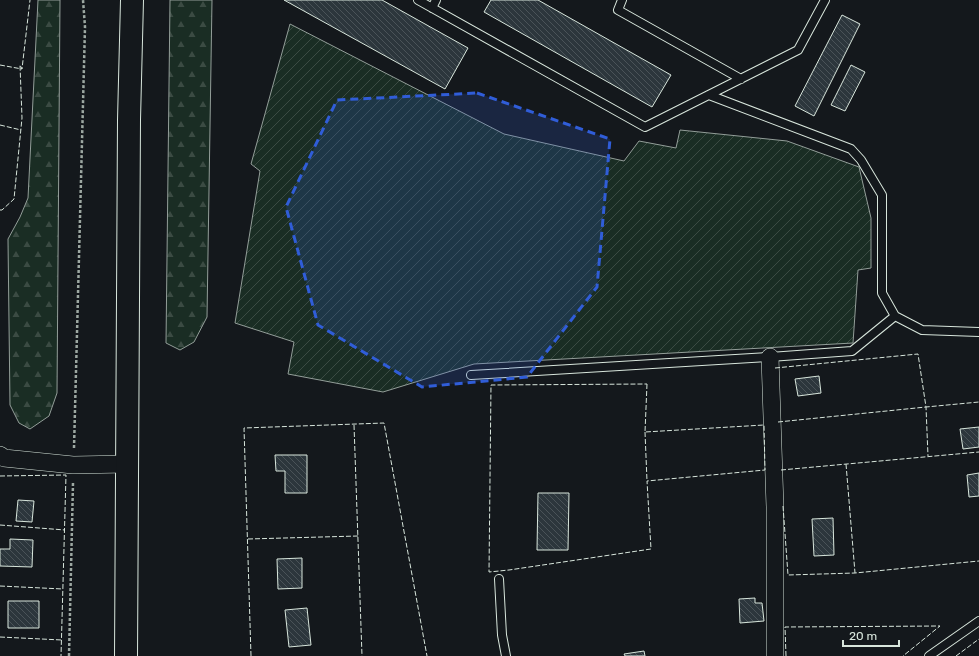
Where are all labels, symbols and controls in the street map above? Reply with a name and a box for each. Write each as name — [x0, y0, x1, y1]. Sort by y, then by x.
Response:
scale bar — [843, 622, 899, 648]
text: 20 m — [849, 629, 877, 643]

